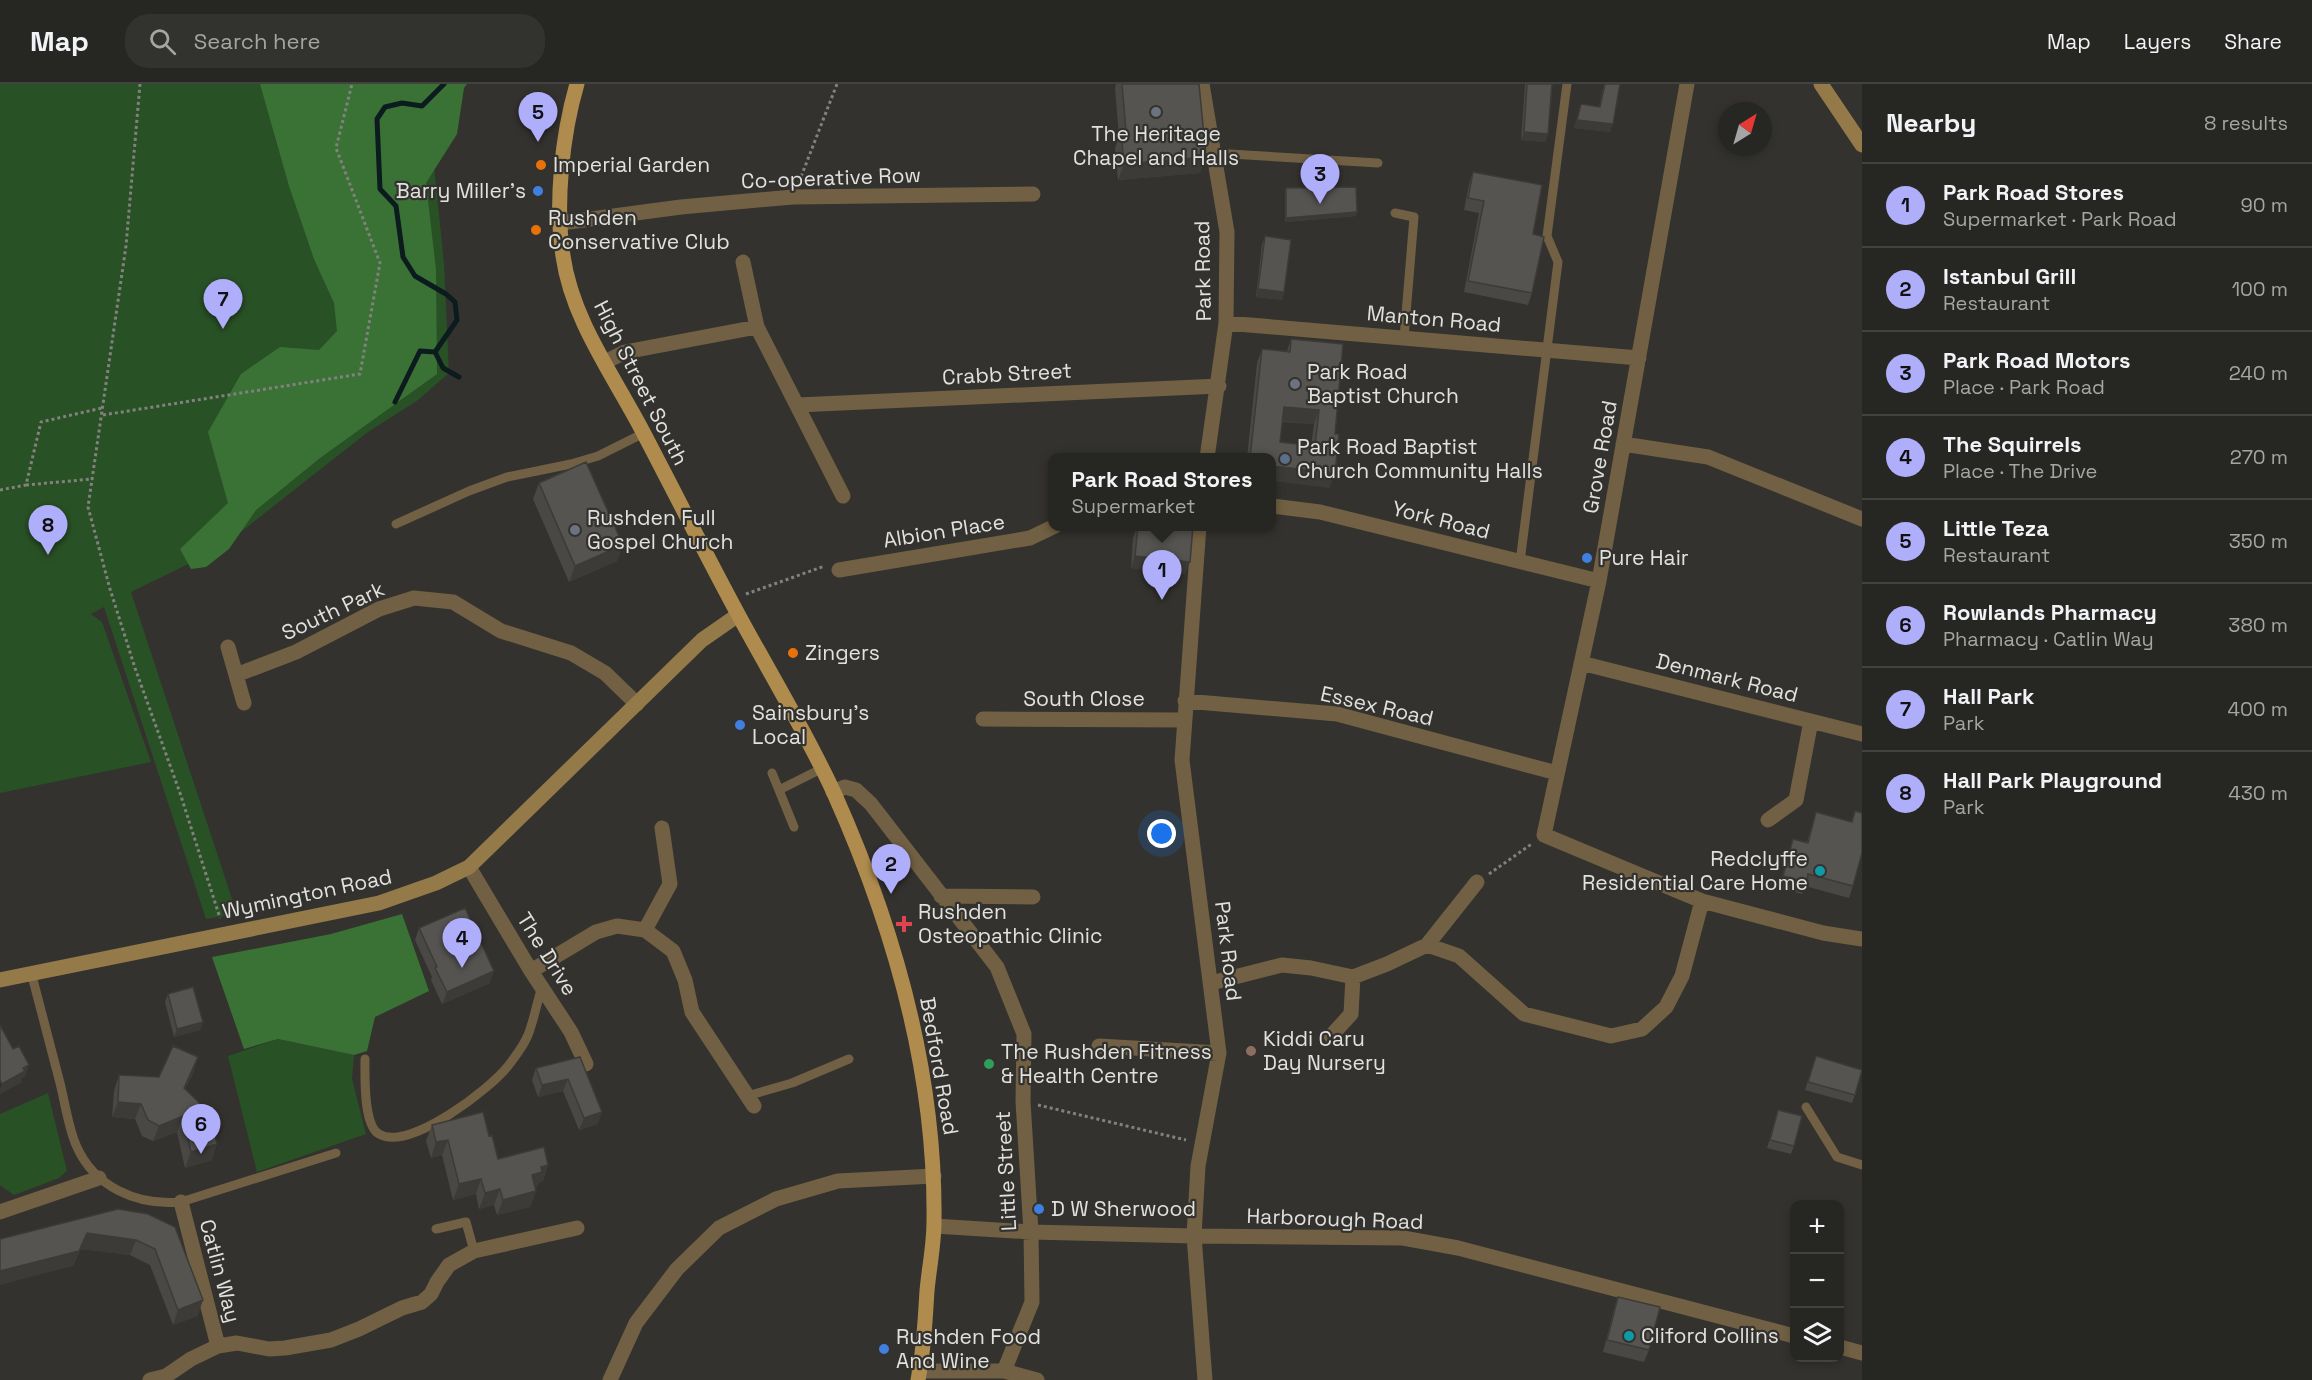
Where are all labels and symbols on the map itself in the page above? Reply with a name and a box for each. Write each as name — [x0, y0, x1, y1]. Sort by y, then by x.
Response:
pin: 5 — [518, 92, 558, 142]
north arrow — [1718, 102, 1772, 156]
marker: The Heritage Chapel and Halls — [1149, 105, 1163, 119]
place label: The Heritage Chapel and Halls — [1073, 120, 1239, 171]
place label: Imperial Garden — [553, 151, 710, 178]
pin: 3 — [1300, 154, 1340, 204]
marker: Imperial Garden — [534, 158, 548, 172]
street label: Co-operative Row — [740, 161, 922, 194]
place label: Barry Miller's — [396, 177, 526, 204]
marker: Barry Miller's — [531, 184, 545, 198]
place label: Rushden Conservative Club — [548, 204, 730, 255]
street label: Park Road — [1188, 220, 1217, 322]
marker: Rushden Conservative Club — [529, 223, 543, 237]
pin: 7 — [204, 280, 242, 329]
street label: High Street South — [588, 296, 695, 470]
street label: Manton Road — [1366, 299, 1502, 338]
street label: Crabb Street — [941, 357, 1072, 390]
place label: Park Road Baptist Church — [1307, 358, 1459, 409]
marker: Park Road Baptist Church — [1288, 377, 1302, 391]
street label: Grove Road — [1576, 398, 1623, 515]
place label: Park Road Baptist Church Community Halls — [1297, 433, 1543, 484]
marker: Park Road Baptist Church Community Halls — [1278, 452, 1292, 466]
street label: York Road — [1389, 494, 1493, 545]
place label: Rushden Full Gospel Church — [587, 504, 733, 555]
pin: 8 — [28, 506, 68, 555]
street label: Albion Place — [881, 508, 1007, 553]
marker: Rushden Full Gospel Church — [568, 523, 582, 537]
place label: Pure Hair — [1599, 544, 1689, 571]
pin: 1 — [1142, 550, 1182, 600]
marker: Pure Hair — [1580, 551, 1594, 565]
street label: South Park — [277, 575, 388, 646]
place label: Zingers — [805, 639, 880, 666]
marker: Zingers — [786, 646, 800, 660]
street label: Denmark Road — [1653, 647, 1801, 708]
street label: Essex Road — [1318, 679, 1436, 732]
street label: South Close — [1023, 685, 1145, 712]
place label: Sainsbury's Local — [752, 699, 869, 750]
marker: Sainsbury's Local — [733, 718, 747, 732]
your location — [1147, 819, 1176, 848]
pin: 2 — [872, 844, 910, 894]
place label: Redclyffe Residential Care Home — [1582, 845, 1808, 896]
street label: Wymington Road — [220, 862, 394, 925]
marker: Redclyffe Residential Care Home — [1813, 864, 1827, 878]
place label: Rushden Osteopathic Clinic — [918, 898, 1102, 949]
street label: Park Road — [1209, 899, 1248, 1003]
street label: The Drive — [511, 907, 584, 1000]
marker: Rushden Osteopathic Clinic — [895, 915, 913, 933]
pin: 4 — [442, 918, 482, 968]
street label: Bedford Road — [914, 995, 965, 1137]
place label: Kiddi Caru Day Nursery — [1263, 1025, 1386, 1076]
place label: The Rushden Fitness & Health Centre — [1001, 1038, 1212, 1089]
marker: Kiddi Caru Day Nursery — [1244, 1044, 1258, 1058]
marker: The Rushden Fitness & Health Centre — [982, 1057, 996, 1071]
pin: 6 — [182, 1104, 220, 1154]
street label: Little Street — [989, 1110, 1022, 1232]
place label: D W Sherwood — [1051, 1195, 1196, 1222]
marker: D W Sherwood — [1032, 1202, 1046, 1216]
street label: Harborough Road — [1246, 1202, 1424, 1235]
street label: Catlin Way — [194, 1216, 247, 1325]
place label: Cliford Collins — [1641, 1322, 1779, 1349]
place label: Rushden Food And Wine — [896, 1323, 1041, 1374]
marker: Cliford Collins — [1622, 1329, 1636, 1343]
marker: Rushden Food And Wine — [877, 1342, 891, 1356]

